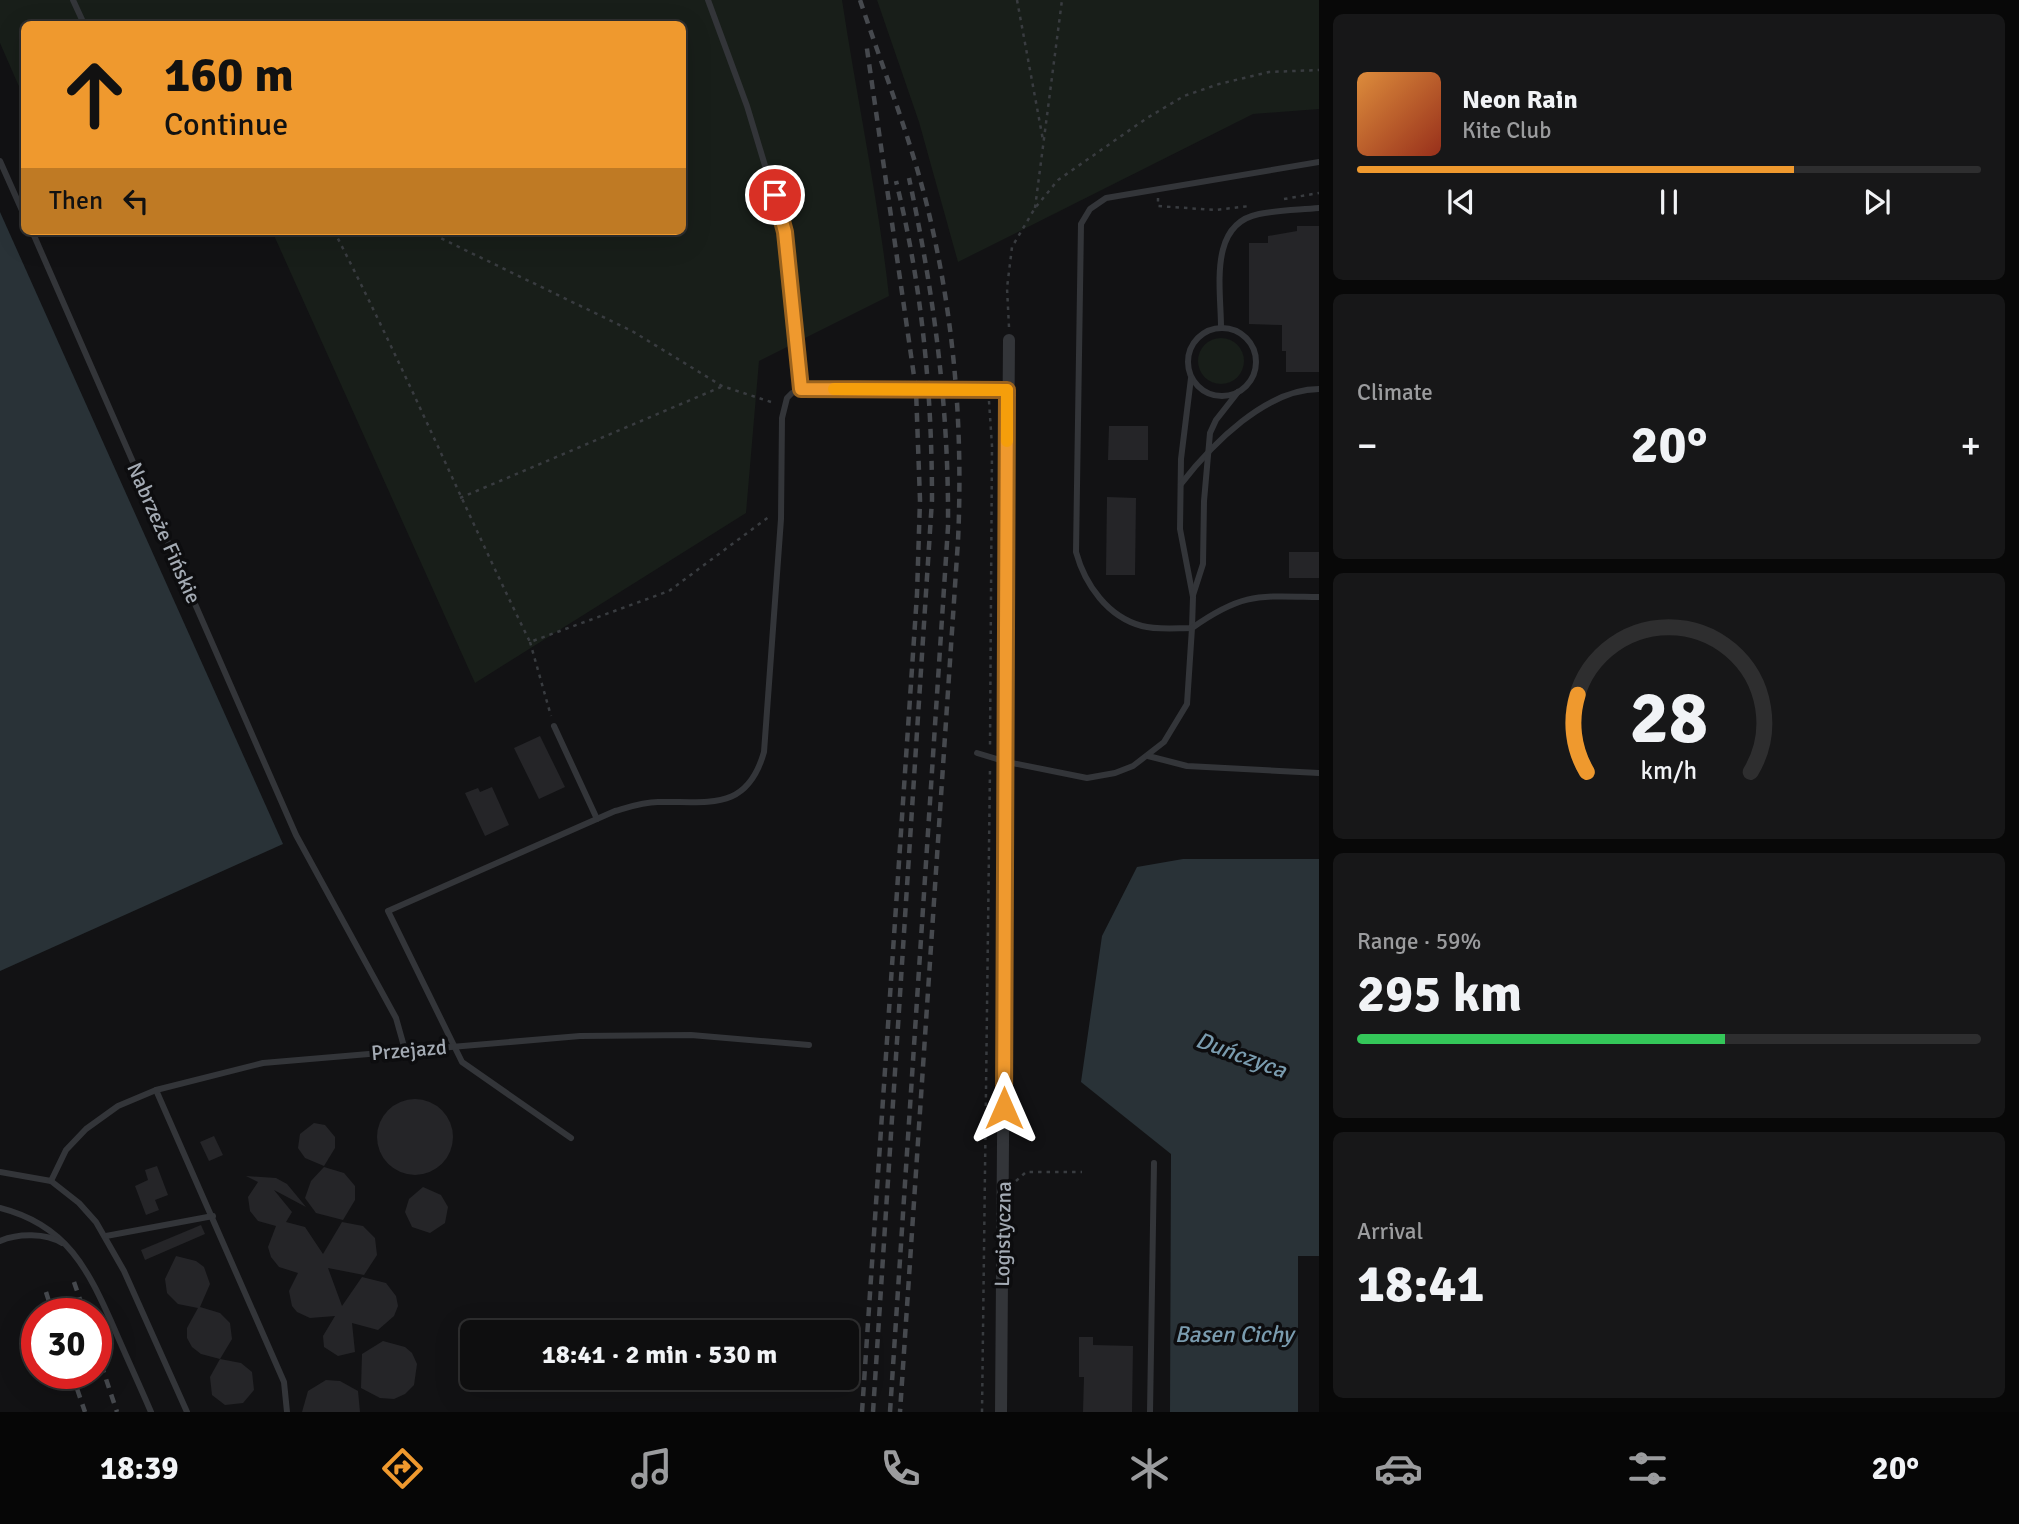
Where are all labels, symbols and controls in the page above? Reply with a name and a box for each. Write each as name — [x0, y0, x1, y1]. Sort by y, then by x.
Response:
text: 160 m — [164, 45, 294, 105]
icon: ahead — [49, 49, 140, 140]
text: Neon Rain — [1462, 84, 1578, 116]
text: Continue — [164, 105, 288, 144]
text: Kite Club — [1462, 116, 1551, 145]
pin — [745, 165, 805, 225]
icon: arrive — [756, 176, 794, 214]
icon: left — [117, 182, 155, 220]
icon: previous — [1442, 183, 1480, 221]
icon: pause — [1650, 183, 1688, 221]
icon: next — [1858, 183, 1896, 221]
text: Then — [49, 185, 103, 217]
text: Climate — [1357, 378, 1433, 407]
text: 20° — [1631, 413, 1707, 477]
text: − — [1357, 422, 1378, 469]
text: + — [1960, 422, 1981, 469]
street label: Nabrzeże Fińskie — [121, 458, 207, 608]
text: 28 — [1630, 674, 1708, 763]
text: km/h — [1641, 755, 1697, 786]
text: Range · 59% — [1357, 927, 1481, 956]
text: 295 km — [1357, 962, 1522, 1026]
water label: Duńczyca — [1192, 1025, 1291, 1085]
street label: Przejazd — [370, 1034, 448, 1066]
position arrow — [967, 1071, 1041, 1145]
street label: Logistyczna — [989, 1181, 1017, 1287]
text: Arrival — [1357, 1217, 1423, 1246]
text: 18:41 — [1357, 1252, 1485, 1316]
speed limit sign: 30 — [21, 1298, 112, 1389]
water label: Basen Cichy — [1175, 1320, 1297, 1349]
text: 18:41 · 2 min · 530 m — [542, 1339, 777, 1371]
icon: directions — [378, 1444, 427, 1493]
icon: music — [627, 1444, 676, 1493]
icon: phone — [876, 1444, 925, 1493]
icon: climate — [1125, 1444, 1174, 1493]
icon: car — [1374, 1444, 1423, 1493]
icon: filters — [1623, 1444, 1672, 1493]
text: 18:39 — [100, 1449, 178, 1488]
text: 20° — [1872, 1449, 1919, 1488]

